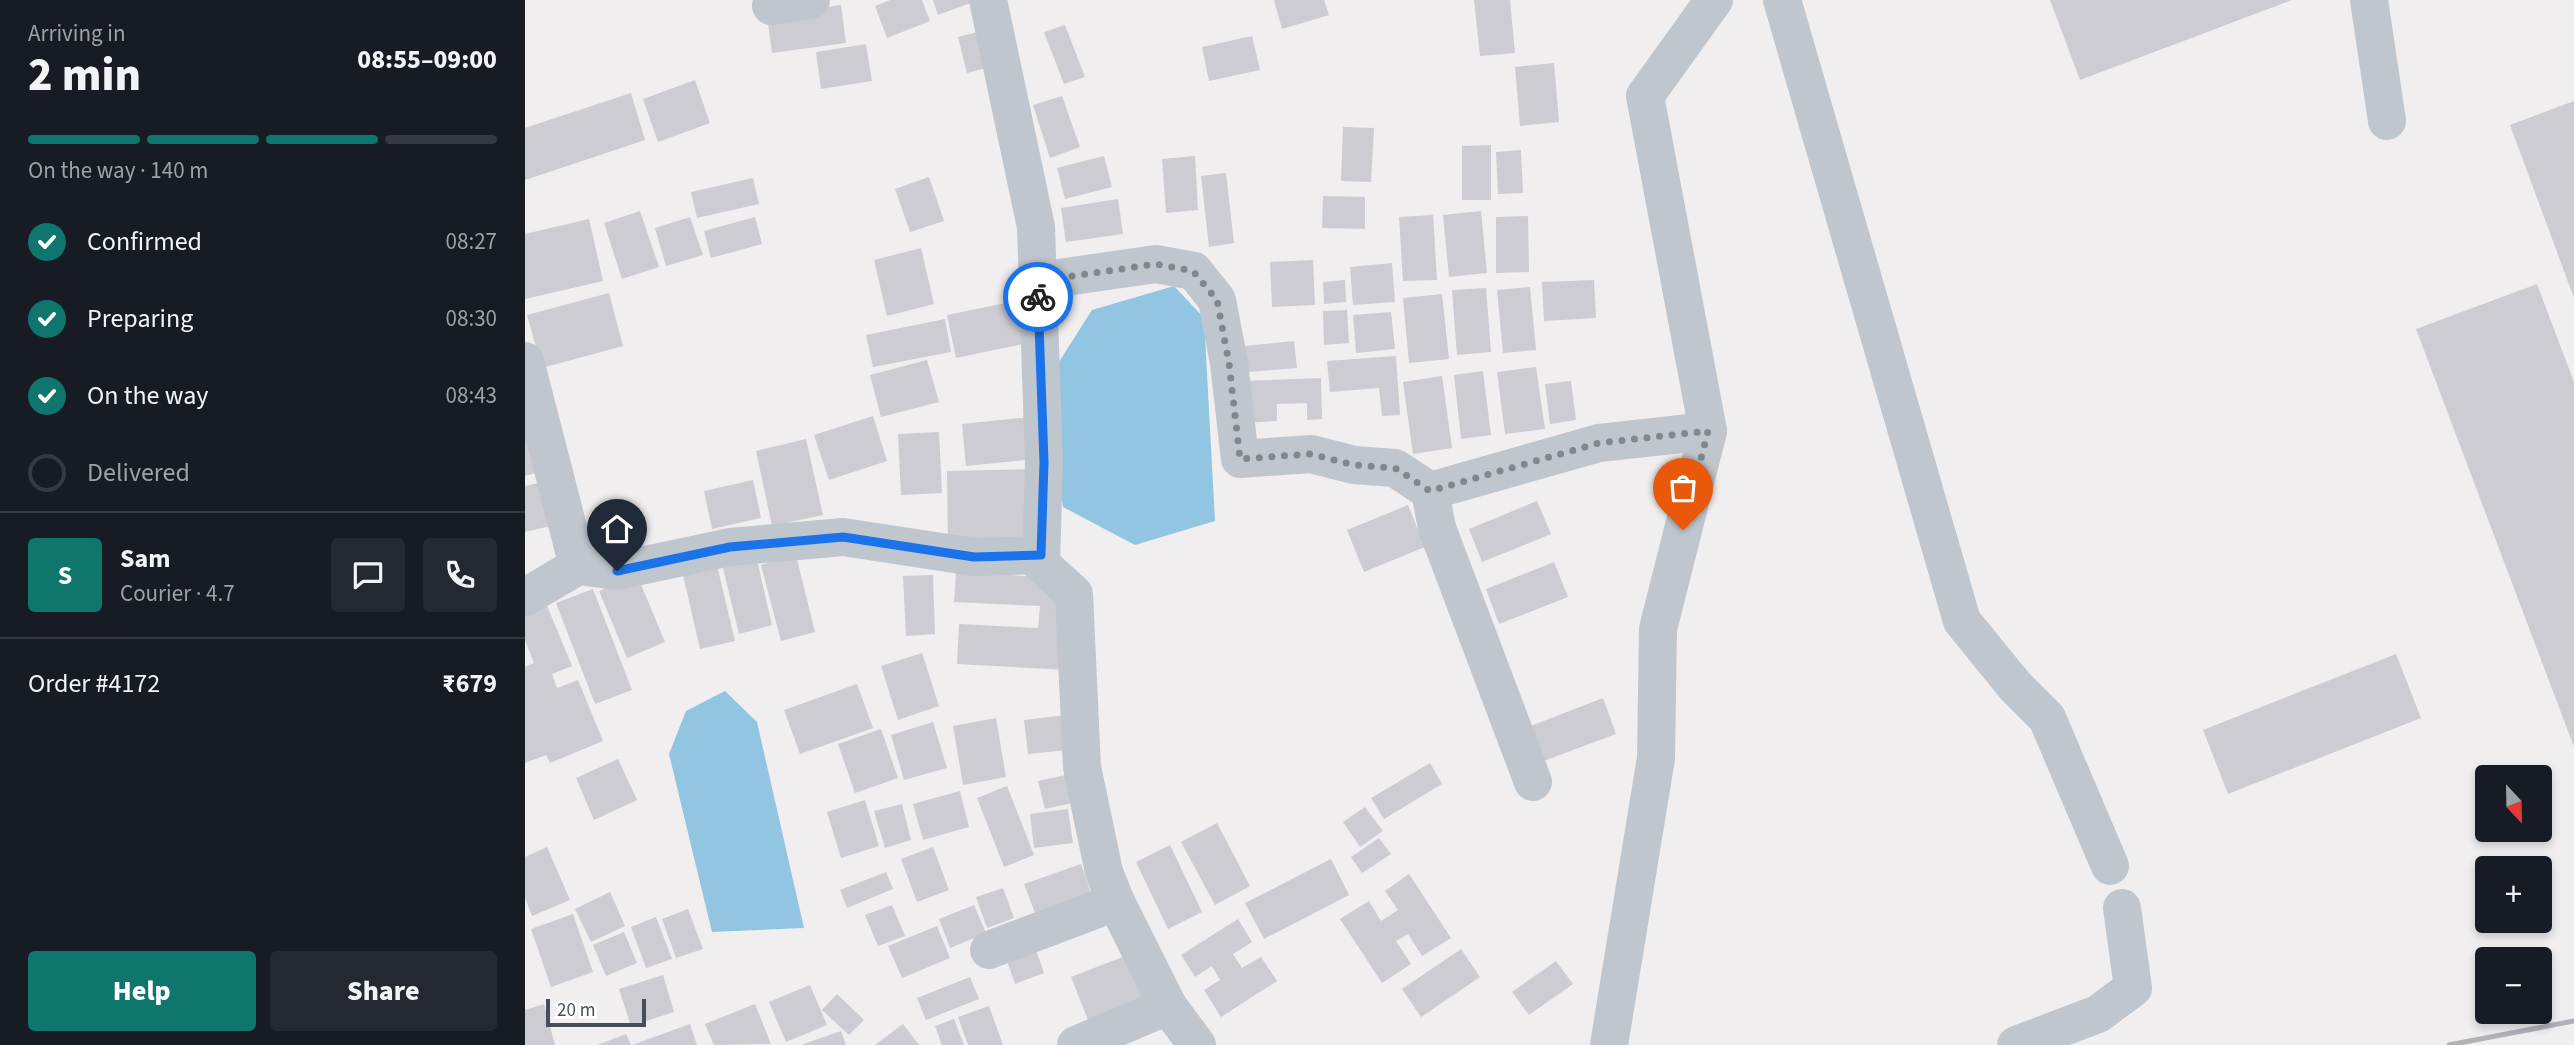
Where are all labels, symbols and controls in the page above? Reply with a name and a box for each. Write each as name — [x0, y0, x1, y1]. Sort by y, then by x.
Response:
text: Arriving in — [28, 17, 126, 50]
text: 08:55–09:00 — [357, 41, 497, 78]
text: 2 min — [28, 43, 141, 108]
text: On the way · 140 m — [28, 154, 208, 187]
icon: check — [28, 223, 66, 261]
text: Confirmed — [87, 223, 202, 260]
text: 08:27 — [446, 225, 497, 258]
courier — [1003, 262, 1073, 332]
icon: bike — [1019, 278, 1057, 316]
icon: check — [28, 300, 66, 338]
text: Preparing — [87, 300, 193, 337]
text: 08:30 — [446, 302, 497, 335]
icon: check — [28, 377, 66, 415]
text: On the way — [87, 377, 208, 414]
text: 08:43 — [446, 379, 497, 412]
text: Delivered — [87, 454, 190, 491]
pin — [1653, 458, 1713, 530]
icon: bag — [1664, 469, 1702, 507]
pin — [587, 499, 647, 571]
icon: home — [598, 510, 636, 548]
button: chat — [331, 538, 405, 612]
button: phone — [423, 538, 497, 612]
text: Sam — [120, 540, 170, 577]
text: S — [58, 557, 72, 594]
text: Courier · 4.7 — [120, 577, 235, 610]
text: Order #4172 — [28, 665, 160, 702]
text: ₹679 — [442, 665, 497, 702]
north arrow — [2475, 765, 2551, 842]
map controls — [2475, 765, 2552, 1024]
button: + — [2475, 856, 2552, 933]
button: − — [2475, 947, 2552, 1024]
button: Help — [28, 951, 256, 1031]
button: Share — [270, 951, 497, 1031]
scale bar — [546, 996, 646, 1028]
text: 20 m — [557, 997, 595, 1024]

